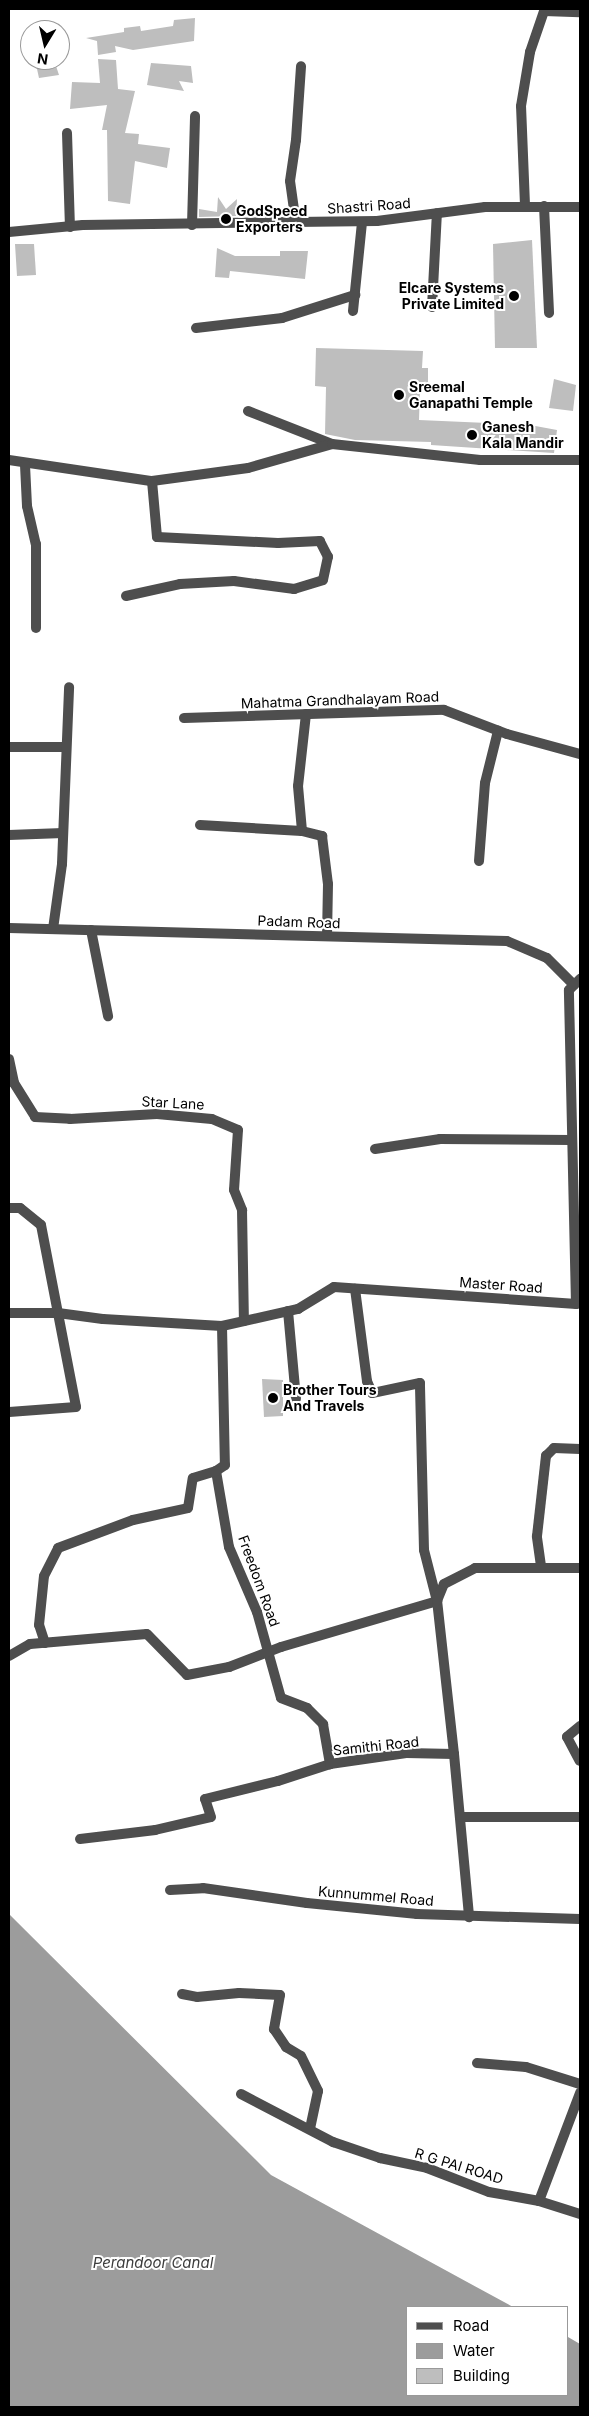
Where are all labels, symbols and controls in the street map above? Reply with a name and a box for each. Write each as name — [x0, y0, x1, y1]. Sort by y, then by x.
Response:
north arrow — [20, 20, 70, 70]
text: N — [36, 50, 49, 69]
street label: Shastri Road — [327, 195, 411, 217]
place label: GodSpeed Exporters — [236, 203, 307, 236]
marker: GodSpeed Exporters — [220, 213, 232, 225]
place label: Elcare Systems Private Limited — [399, 280, 504, 312]
marker: Elcare Systems Private Limited — [508, 290, 520, 302]
place label: Sreemal Ganapathi Temple — [409, 379, 533, 412]
marker: Sreemal Ganapathi Temple — [393, 389, 405, 401]
place label: Ganesh Kala Mandir — [482, 419, 564, 452]
marker: Ganesh Kala Mandir — [466, 429, 478, 441]
street label: Mahatma Grandhalayam Road — [241, 688, 439, 712]
street label: Padam Road — [257, 912, 341, 932]
street label: Star Lane — [141, 1093, 205, 1113]
street label: Master Road — [459, 1274, 543, 1296]
place label: Brother Tours And Travels — [283, 1382, 377, 1414]
marker: Brother Tours And Travels — [267, 1392, 279, 1404]
street label: Freedom Road — [235, 1533, 283, 1629]
street label: Samithi Road — [332, 1733, 420, 1759]
street label: Kunnummel Road — [318, 1883, 434, 1909]
street label: R G PAI ROAD — [413, 2145, 505, 2187]
water label: Perandoor Canal — [93, 2254, 213, 2272]
legend — [406, 2306, 569, 2396]
text: Road — [453, 2316, 489, 2335]
text: Water — [453, 2341, 495, 2360]
text: Building — [453, 2366, 510, 2385]

